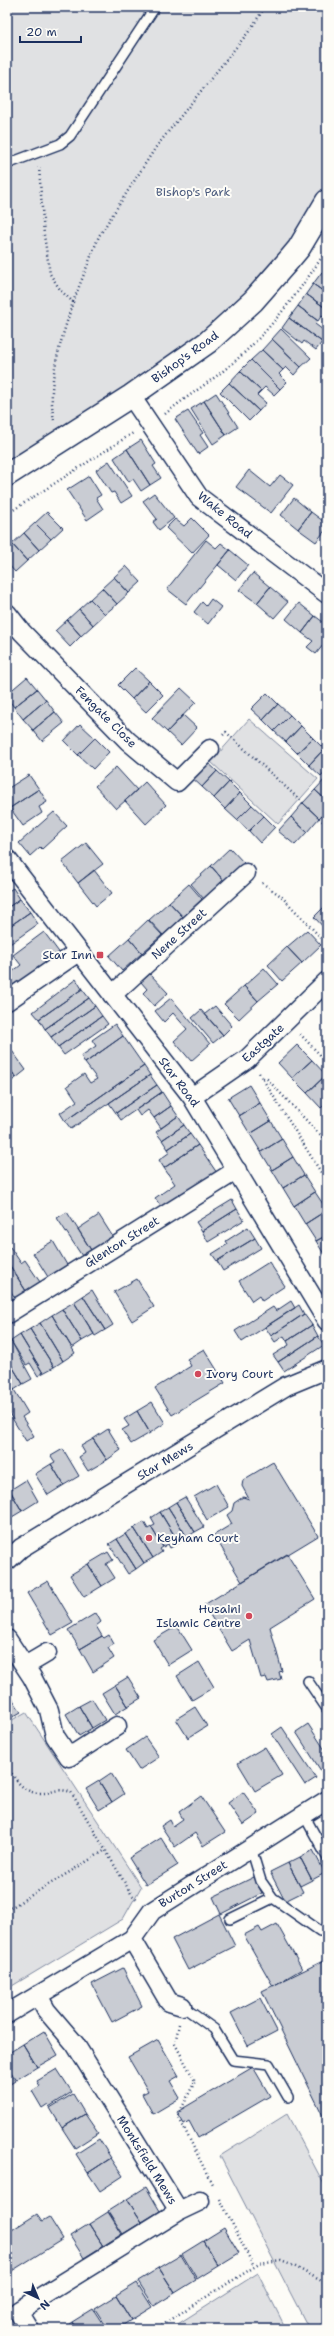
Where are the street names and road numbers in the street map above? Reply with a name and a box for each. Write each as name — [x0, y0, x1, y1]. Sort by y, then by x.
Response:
street label: Bishop's Road — [148, 327, 222, 387]
street label: Wake Road — [194, 488, 256, 542]
street label: Fengate Close — [72, 683, 140, 751]
street label: Nene Street — [148, 905, 210, 963]
street label: Eastgate — [238, 1020, 288, 1066]
street label: Star Road — [155, 1054, 203, 1111]
street label: Glenton Street — [82, 1213, 162, 1271]
street label: Star Mews — [134, 1438, 196, 1484]
street label: Burton Street — [156, 1857, 230, 1911]
street label: Monksfield Mews — [113, 2112, 181, 2208]

